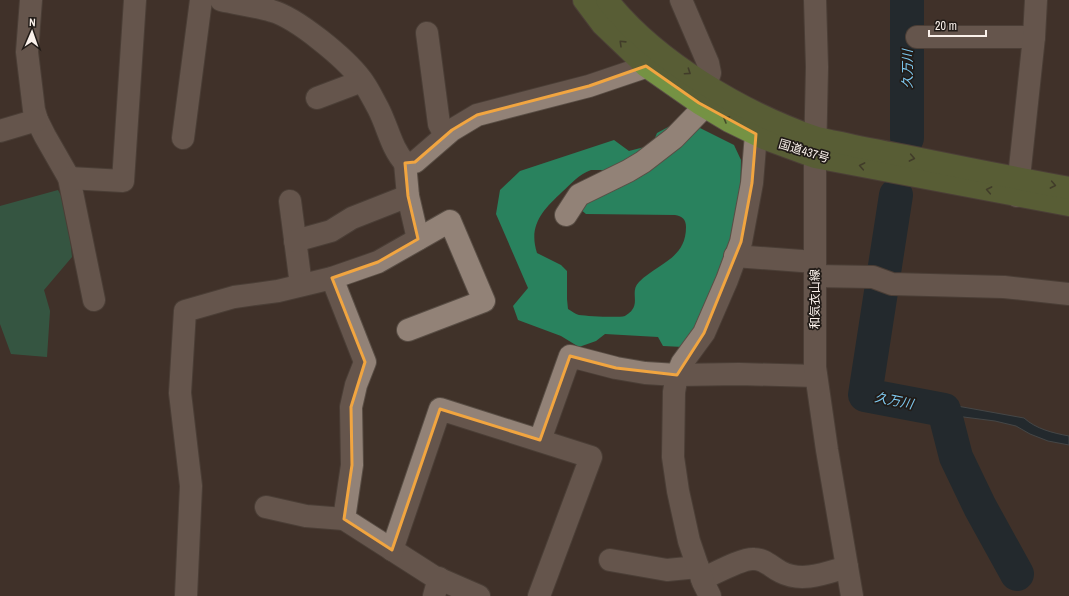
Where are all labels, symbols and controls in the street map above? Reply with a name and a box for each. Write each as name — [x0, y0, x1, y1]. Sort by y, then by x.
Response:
north arrow — [12, 12, 52, 52]
scale bar — [929, 12, 986, 38]
text: N — [29, 15, 36, 29]
text: 20 m — [935, 18, 957, 34]
one-way arrow — [619, 40, 627, 47]
water label: 久万川 — [899, 48, 916, 89]
one-way arrow — [684, 68, 691, 75]
one-way arrow — [723, 117, 731, 124]
street label: 国道437号 — [777, 136, 831, 166]
one-way arrow — [909, 153, 915, 161]
one-way arrow — [859, 162, 865, 171]
one-way arrow — [1050, 181, 1056, 189]
one-way arrow — [986, 187, 993, 195]
street label: 和気衣山線 — [807, 269, 823, 329]
water label: 久万川 — [873, 388, 917, 413]

